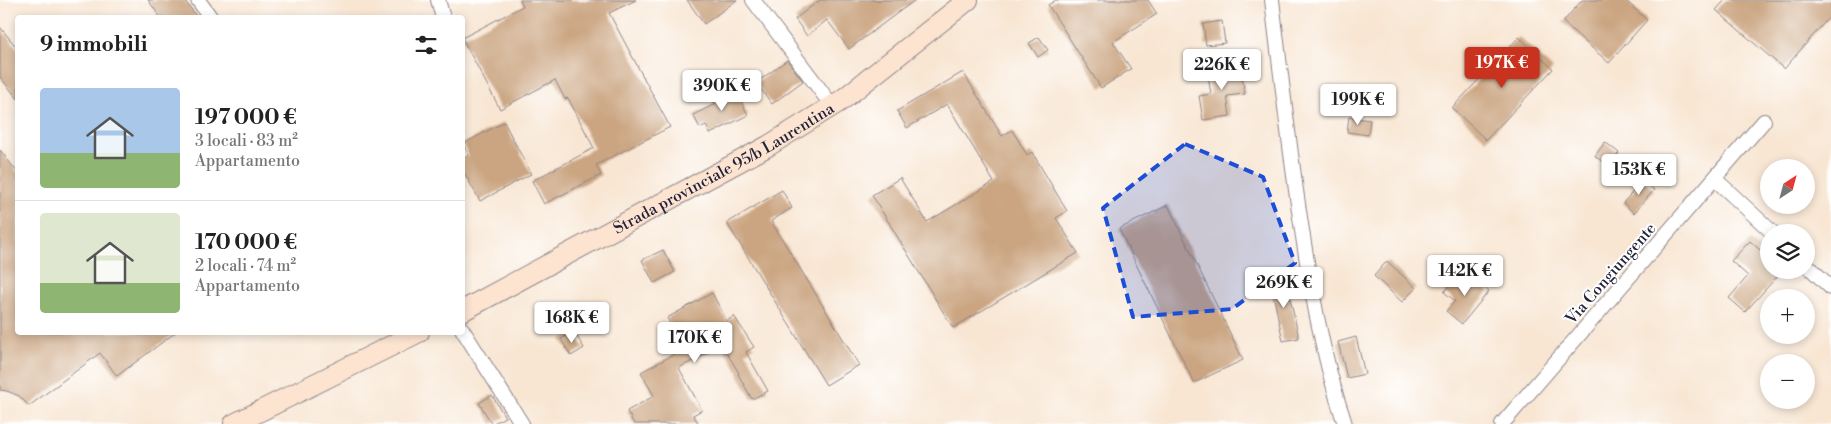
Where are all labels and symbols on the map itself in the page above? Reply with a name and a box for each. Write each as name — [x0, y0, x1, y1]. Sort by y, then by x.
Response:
pin: 197K € — [1461, 46, 1543, 89]
pin: 226K € — [1181, 48, 1263, 91]
pin: 390K € — [681, 70, 763, 112]
pin: 199K € — [1317, 84, 1399, 126]
street label: Strada provinciale 95/b Laurentina — [610, 98, 839, 239]
pin: 153K € — [1598, 154, 1680, 196]
north arrow — [1760, 159, 1815, 214]
street label: Via Congiungente — [1560, 219, 1660, 329]
pin: 142K € — [1424, 254, 1506, 297]
pin: 269K € — [1243, 266, 1325, 309]
pin: 168K € — [531, 302, 613, 344]
pin: 170K € — [654, 322, 736, 364]

